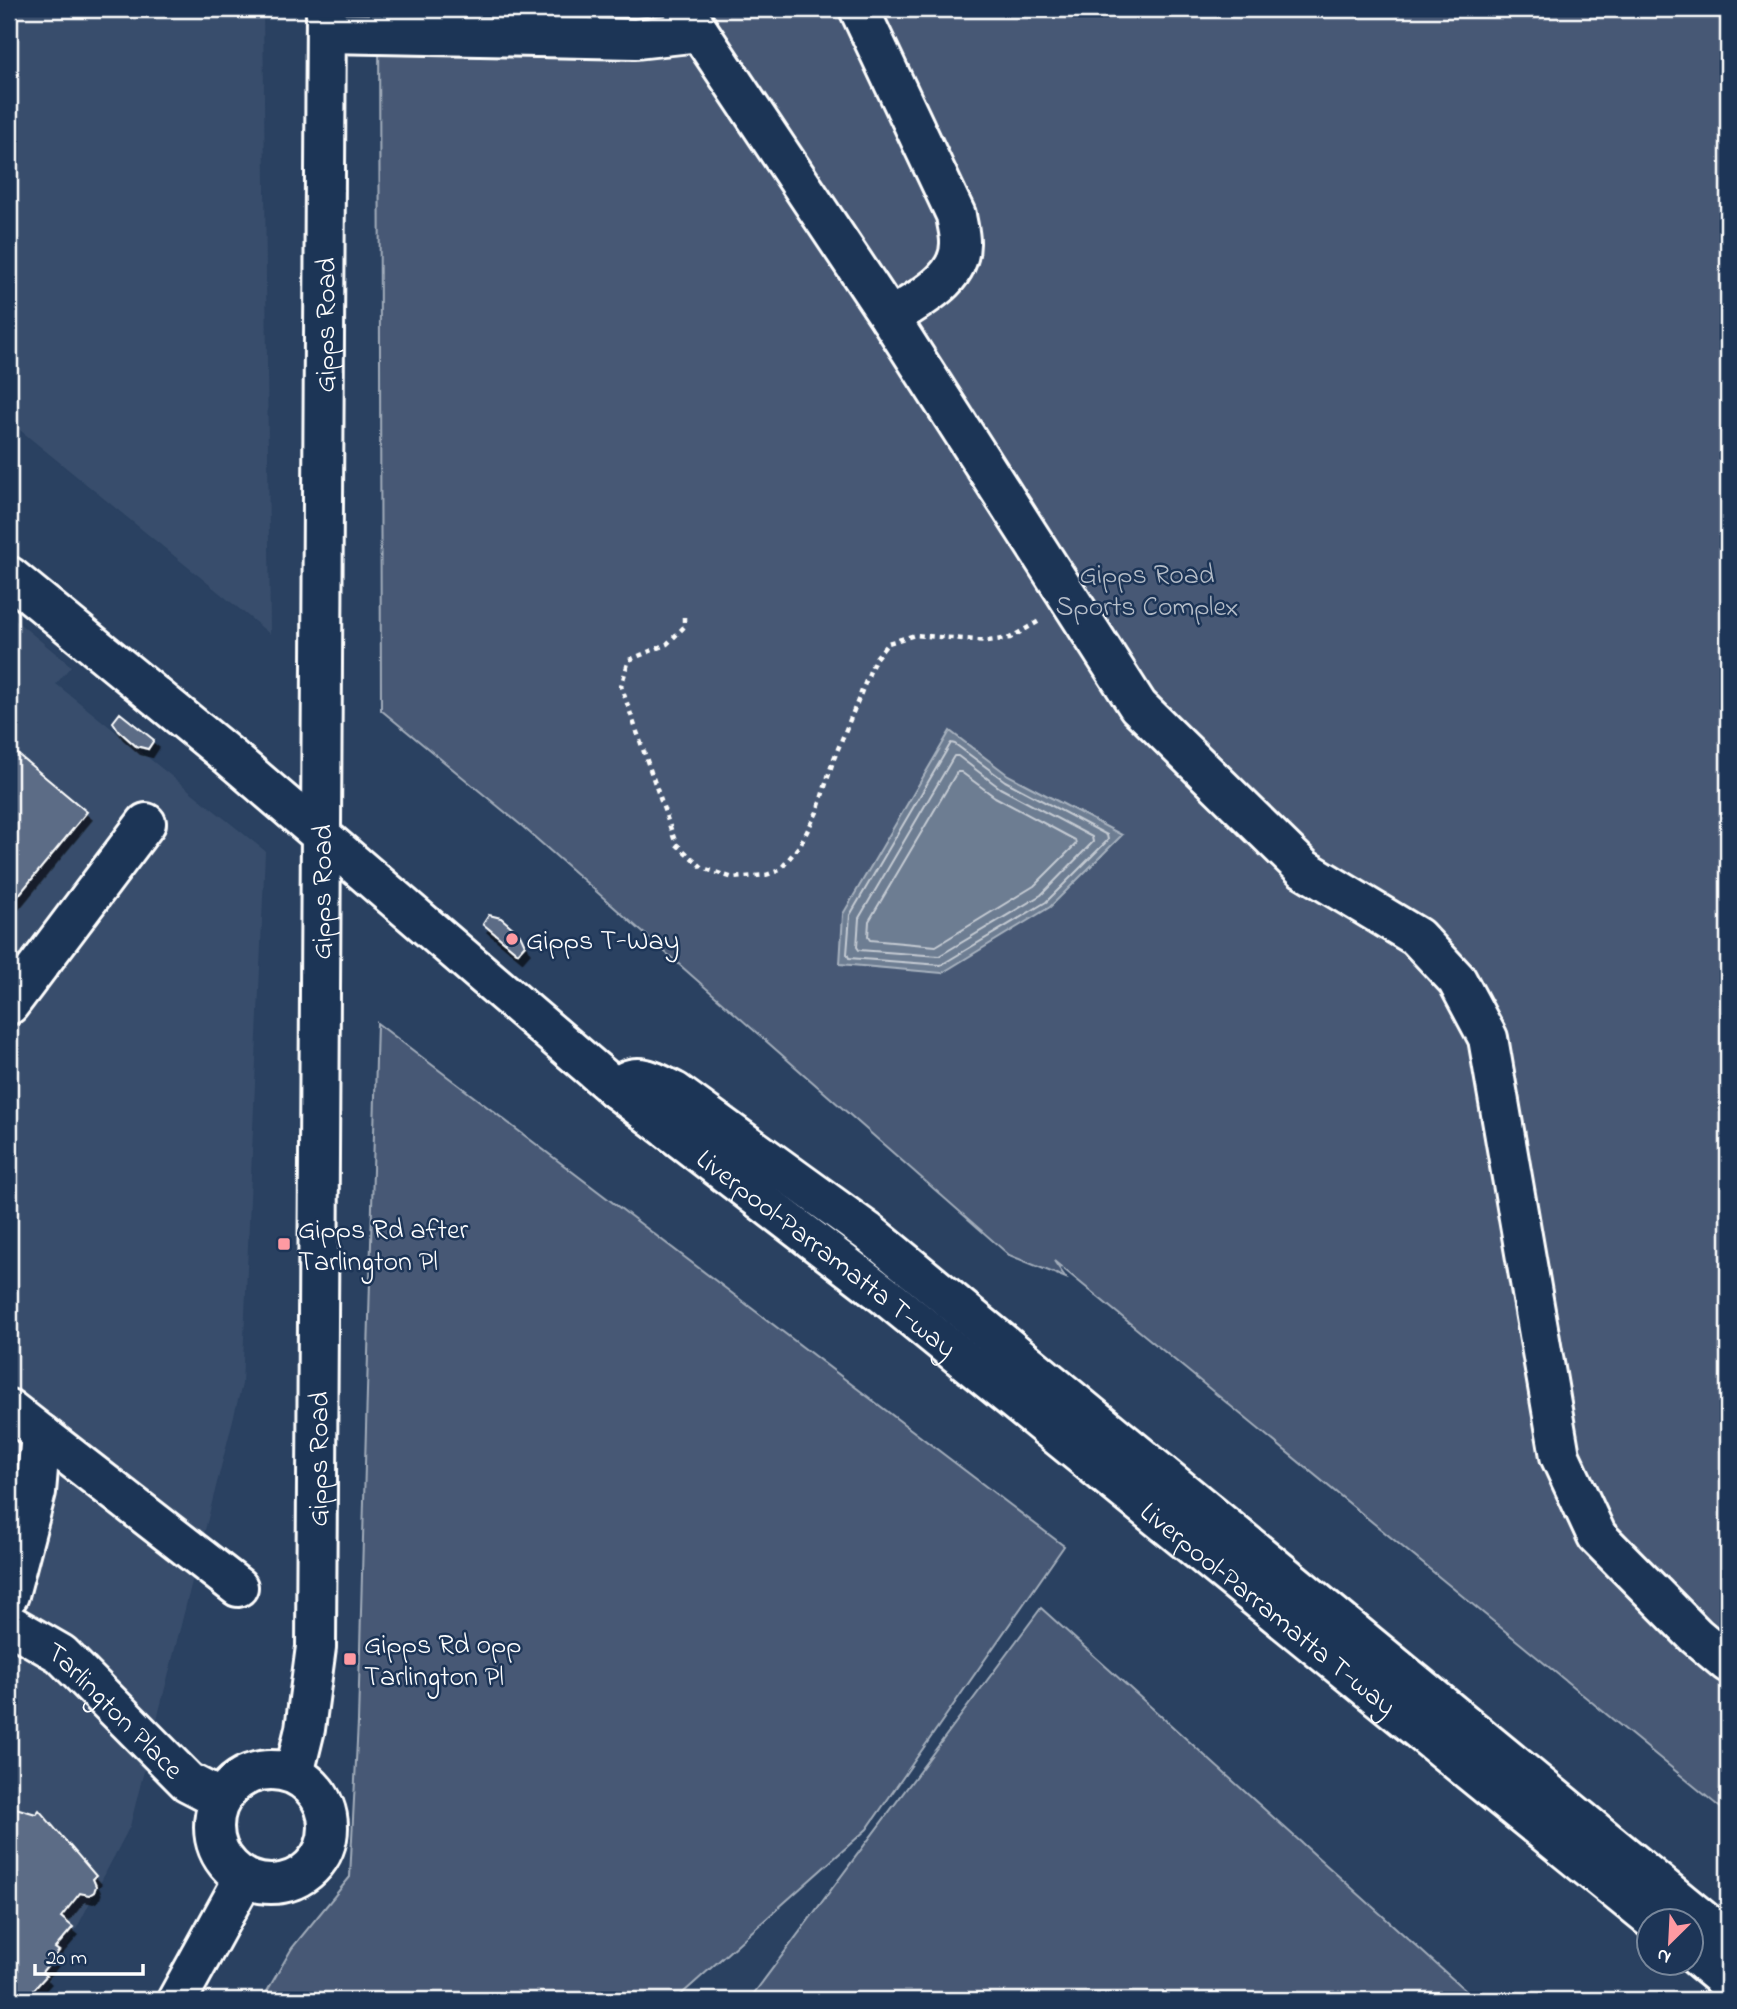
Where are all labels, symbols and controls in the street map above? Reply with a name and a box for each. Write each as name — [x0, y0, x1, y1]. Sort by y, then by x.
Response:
street label: Gipps Road — [307, 257, 348, 393]
park label: Gipps Road Sports Complex — [1056, 556, 1238, 629]
street label: Gipps Road — [303, 824, 345, 960]
place label: Gipps T-Way — [526, 922, 679, 963]
marker: Gipps T-Way — [504, 931, 520, 947]
street label: Liverpool–Parramatta T-way — [686, 1141, 964, 1370]
place label: Gipps Rd after Tarlington Pl — [298, 1211, 468, 1284]
marker: Gipps Rd after Tarlington Pl — [276, 1236, 292, 1252]
street label: Gipps Road — [300, 1391, 342, 1527]
street label: Liverpool–Parramatta T-way — [1130, 1494, 1404, 1728]
place label: Gipps Rd opp Tarlington Pl — [364, 1626, 522, 1699]
street label: Tarlington Place — [38, 1633, 192, 1791]
marker: Gipps Rd opp Tarlington Pl — [342, 1651, 358, 1667]
north arrow — [1636, 1908, 1706, 1978]
scale bar — [35, 1932, 144, 1976]
text: N — [1653, 1940, 1675, 1970]
text: 20 m — [46, 1944, 87, 1974]

